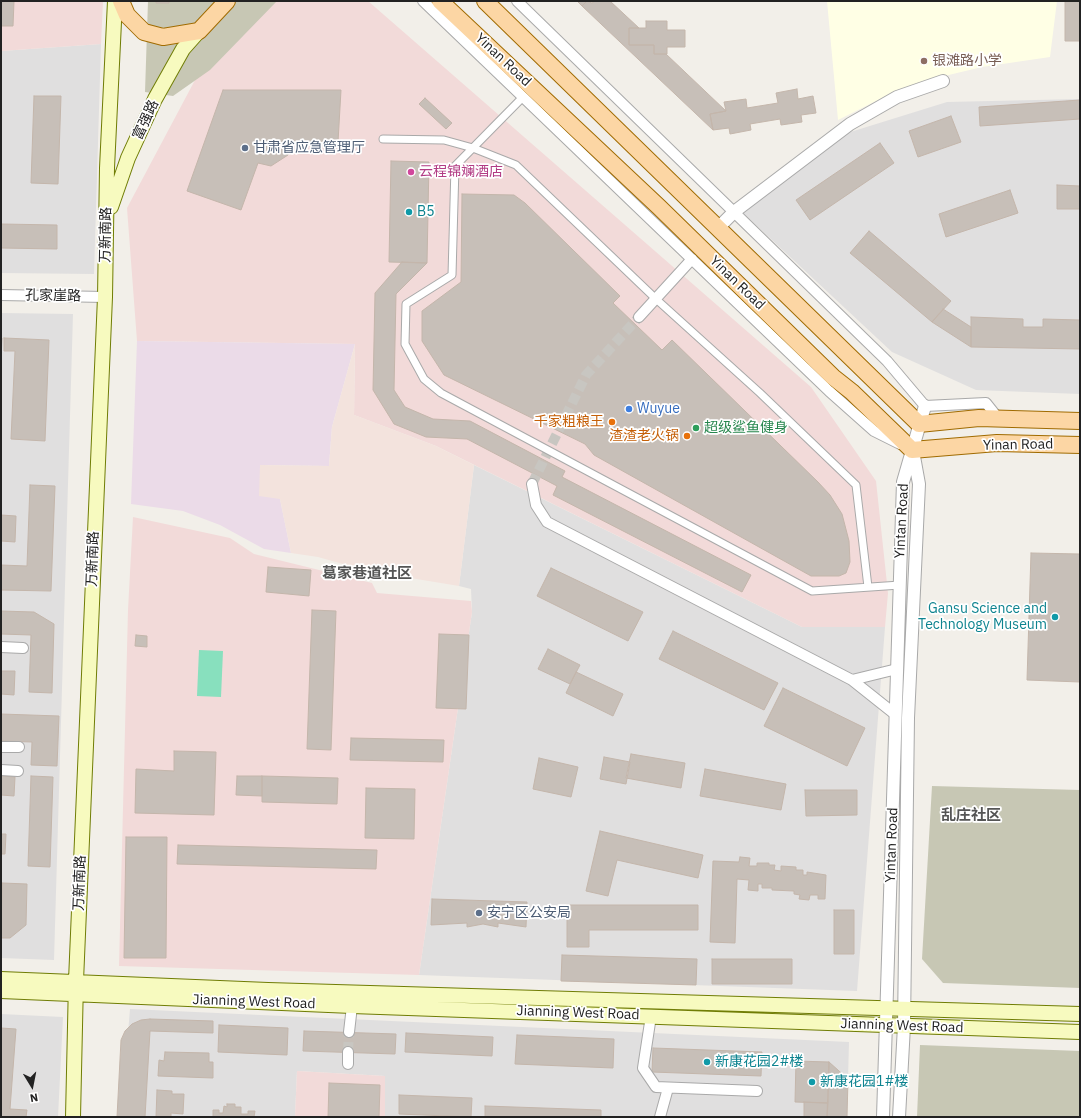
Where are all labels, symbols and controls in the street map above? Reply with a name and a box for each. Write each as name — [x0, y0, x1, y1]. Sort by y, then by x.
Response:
street label: Yinan Road — [472, 30, 534, 90]
place label: 银滩路小学 — [932, 53, 1002, 69]
marker: 银滩路小学 — [919, 56, 929, 66]
street label: 富强路 — [130, 97, 162, 143]
place label: 甘肃省应急管理厅 — [253, 140, 365, 156]
marker: 甘肃省应急管理厅 — [240, 143, 250, 153]
place label: 云程锦斓酒店 — [419, 164, 503, 180]
marker: 云程锦斓酒店 — [406, 167, 416, 177]
place label: B5 — [417, 204, 435, 220]
street label: 万新南路 — [97, 207, 115, 263]
marker: B5 — [404, 207, 414, 217]
street label: Yinan Road — [706, 253, 768, 313]
street label: 孔家崖路 — [25, 287, 81, 305]
place label: Wuyue — [637, 401, 680, 417]
marker: Wuyue — [624, 404, 634, 414]
place label: 千家粗粮王 — [534, 414, 604, 430]
marker: 千家粗粮王 — [607, 417, 617, 427]
place label: 超级鲨鱼健身 — [704, 420, 788, 436]
marker: 超级鲨鱼健身 — [691, 423, 701, 433]
place label: 渣渣老火锅 — [609, 428, 679, 444]
marker: 渣渣老火锅 — [682, 431, 692, 441]
street label: Yinan Road — [983, 436, 1053, 454]
street label: Yintan Road — [892, 483, 912, 559]
street label: 万新南路 — [84, 531, 102, 587]
district label: 葛家巷道社区 — [322, 565, 412, 583]
place label: Gansu Science and Technology Museum — [918, 601, 1047, 634]
marker: Gansu Science and Technology Museum — [1050, 612, 1060, 622]
street label: Yintan Road — [882, 807, 902, 883]
district label: 乱庄社区 — [941, 807, 1001, 825]
street label: 万新南路 — [71, 855, 89, 911]
place label: 安宁区公安局 — [487, 905, 571, 921]
marker: 安宁区公安局 — [474, 908, 484, 918]
street label: Jianning West Road — [192, 991, 316, 1013]
street label: Jianning West Road — [516, 1002, 640, 1024]
street label: Jianning West Road — [840, 1015, 964, 1037]
place label: 新康花园2#楼 — [715, 1054, 803, 1070]
marker: 新康花园2#楼 — [702, 1057, 712, 1067]
north arrow — [12, 1066, 52, 1106]
place label: 新康花园1#楼 — [820, 1074, 908, 1090]
marker: 新康花园1#楼 — [807, 1077, 817, 1087]
text: N — [29, 1090, 39, 1105]

